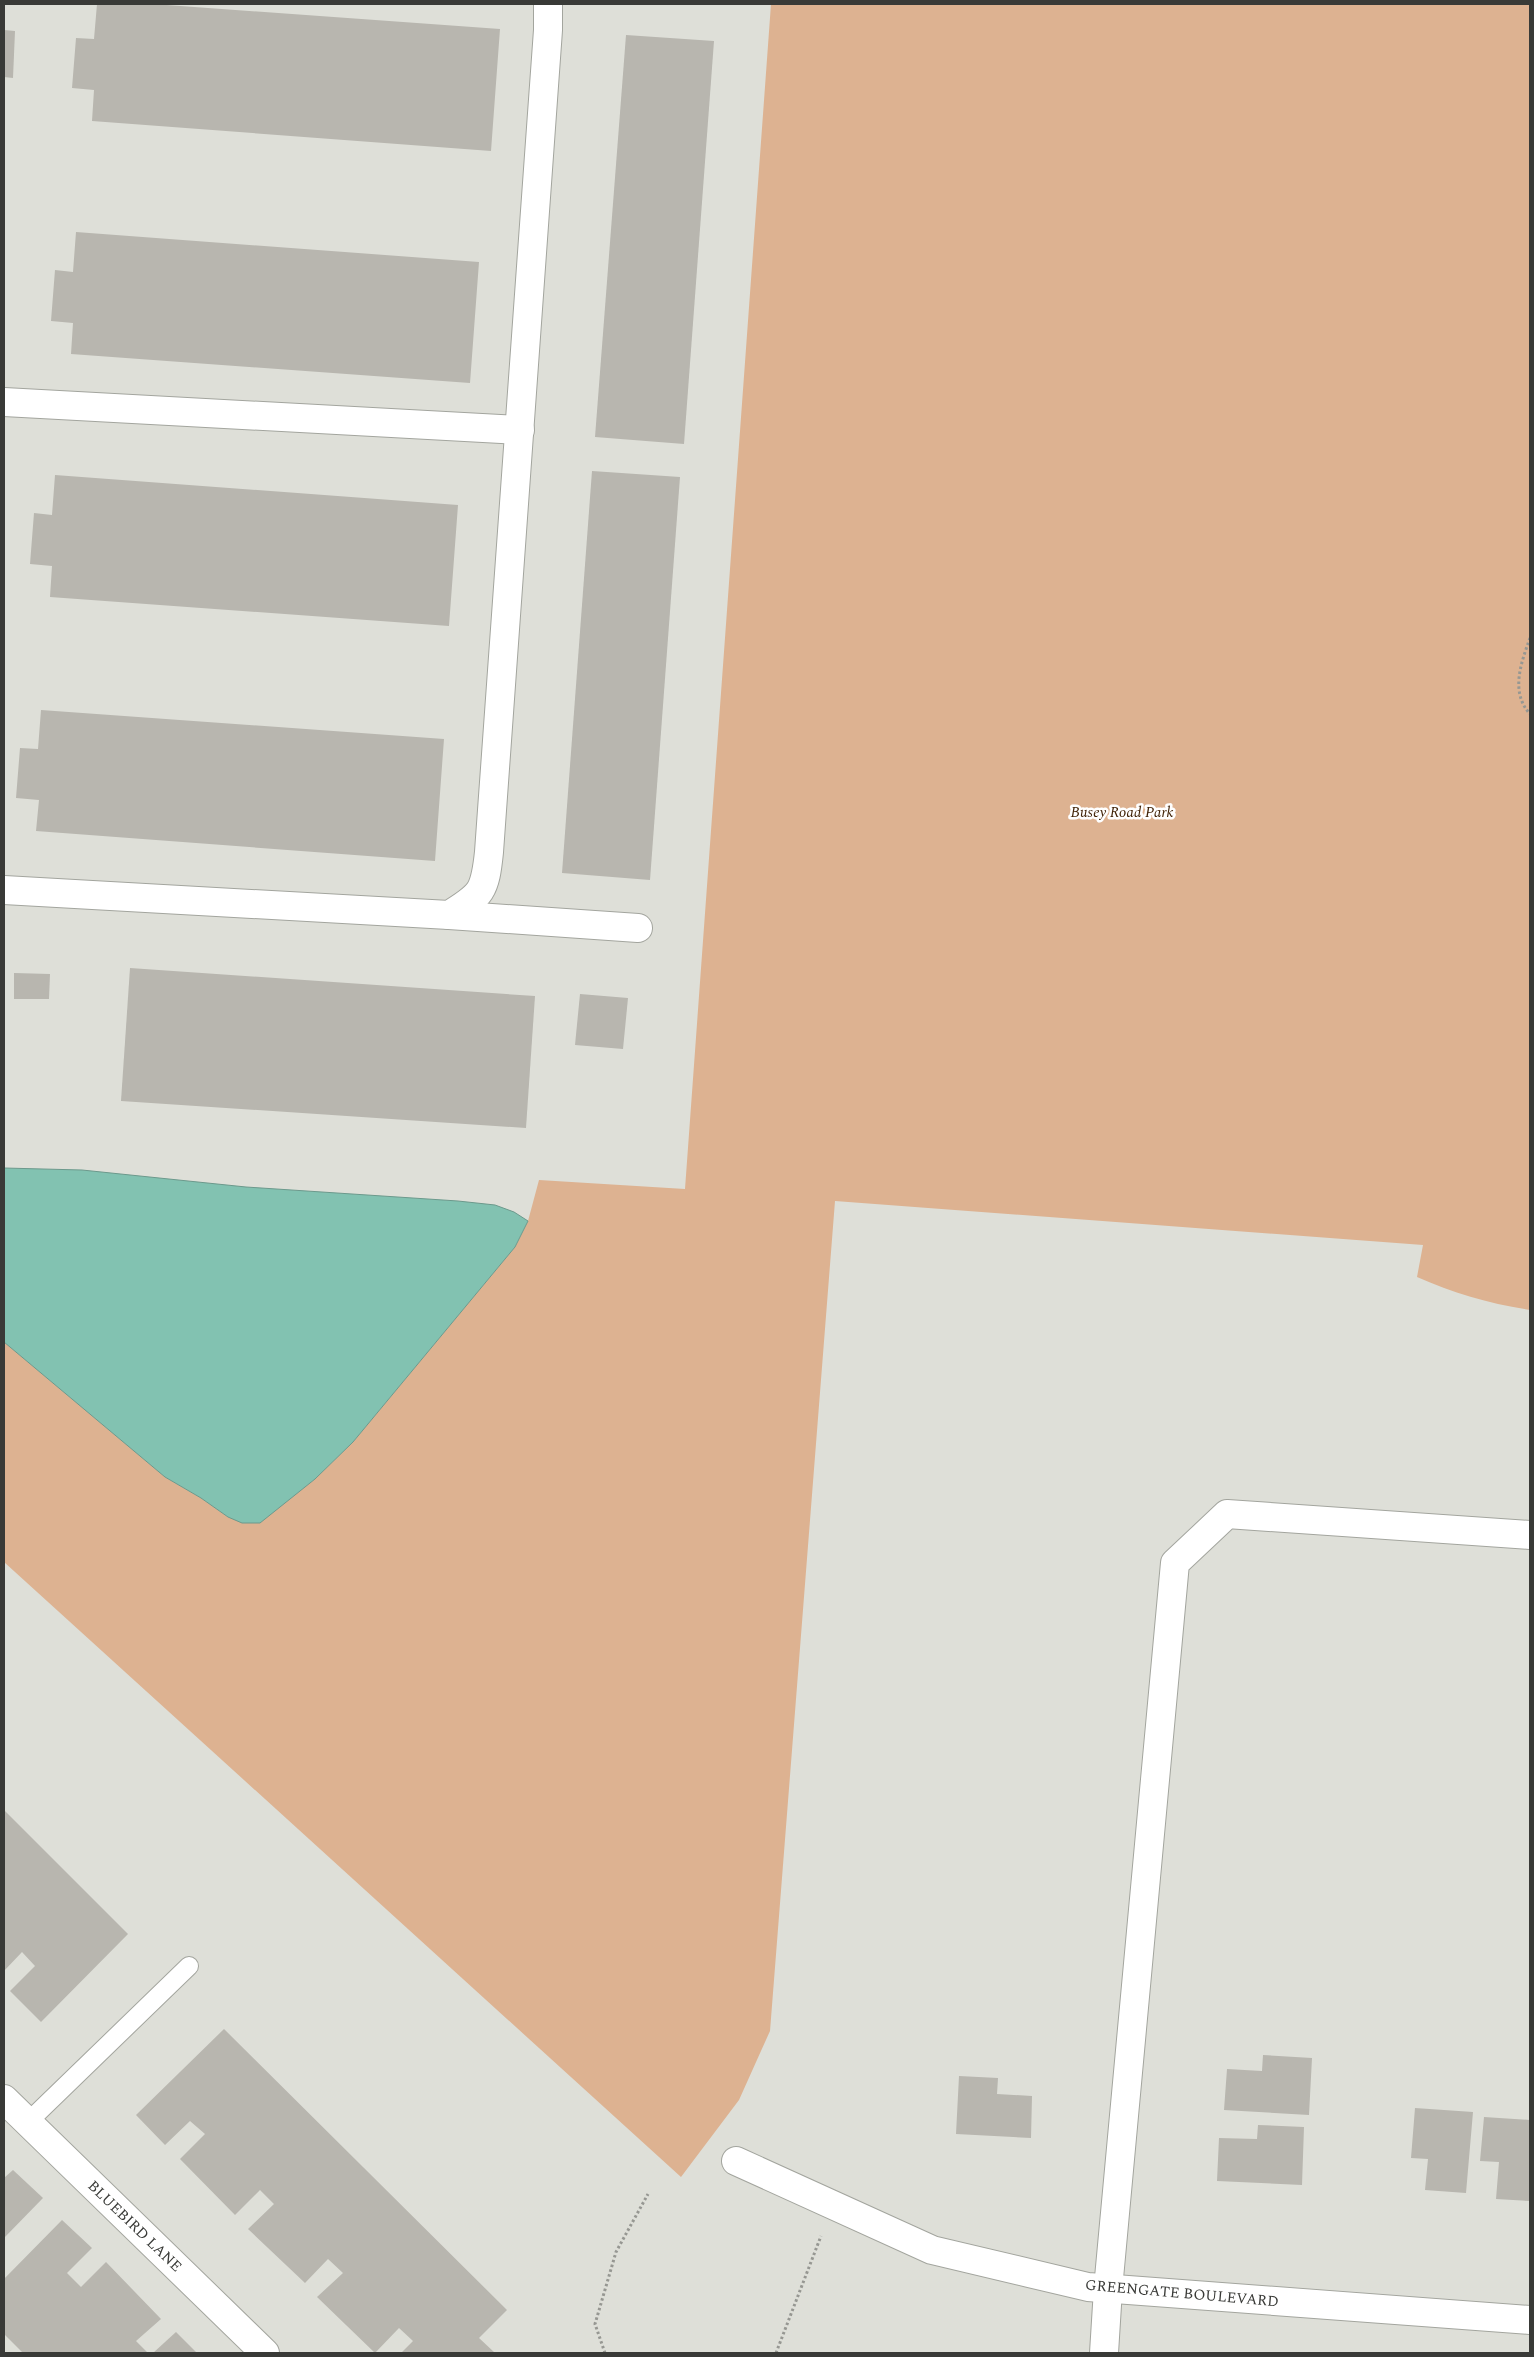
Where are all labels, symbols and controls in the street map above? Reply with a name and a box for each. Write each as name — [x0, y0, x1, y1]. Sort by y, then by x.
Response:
park label: Busey Road Park — [1070, 801, 1174, 824]
street label: BLUEBIRD LANE — [82, 2175, 187, 2278]
street label: GREENGATE BOULEVARD — [1084, 2274, 1280, 2313]

